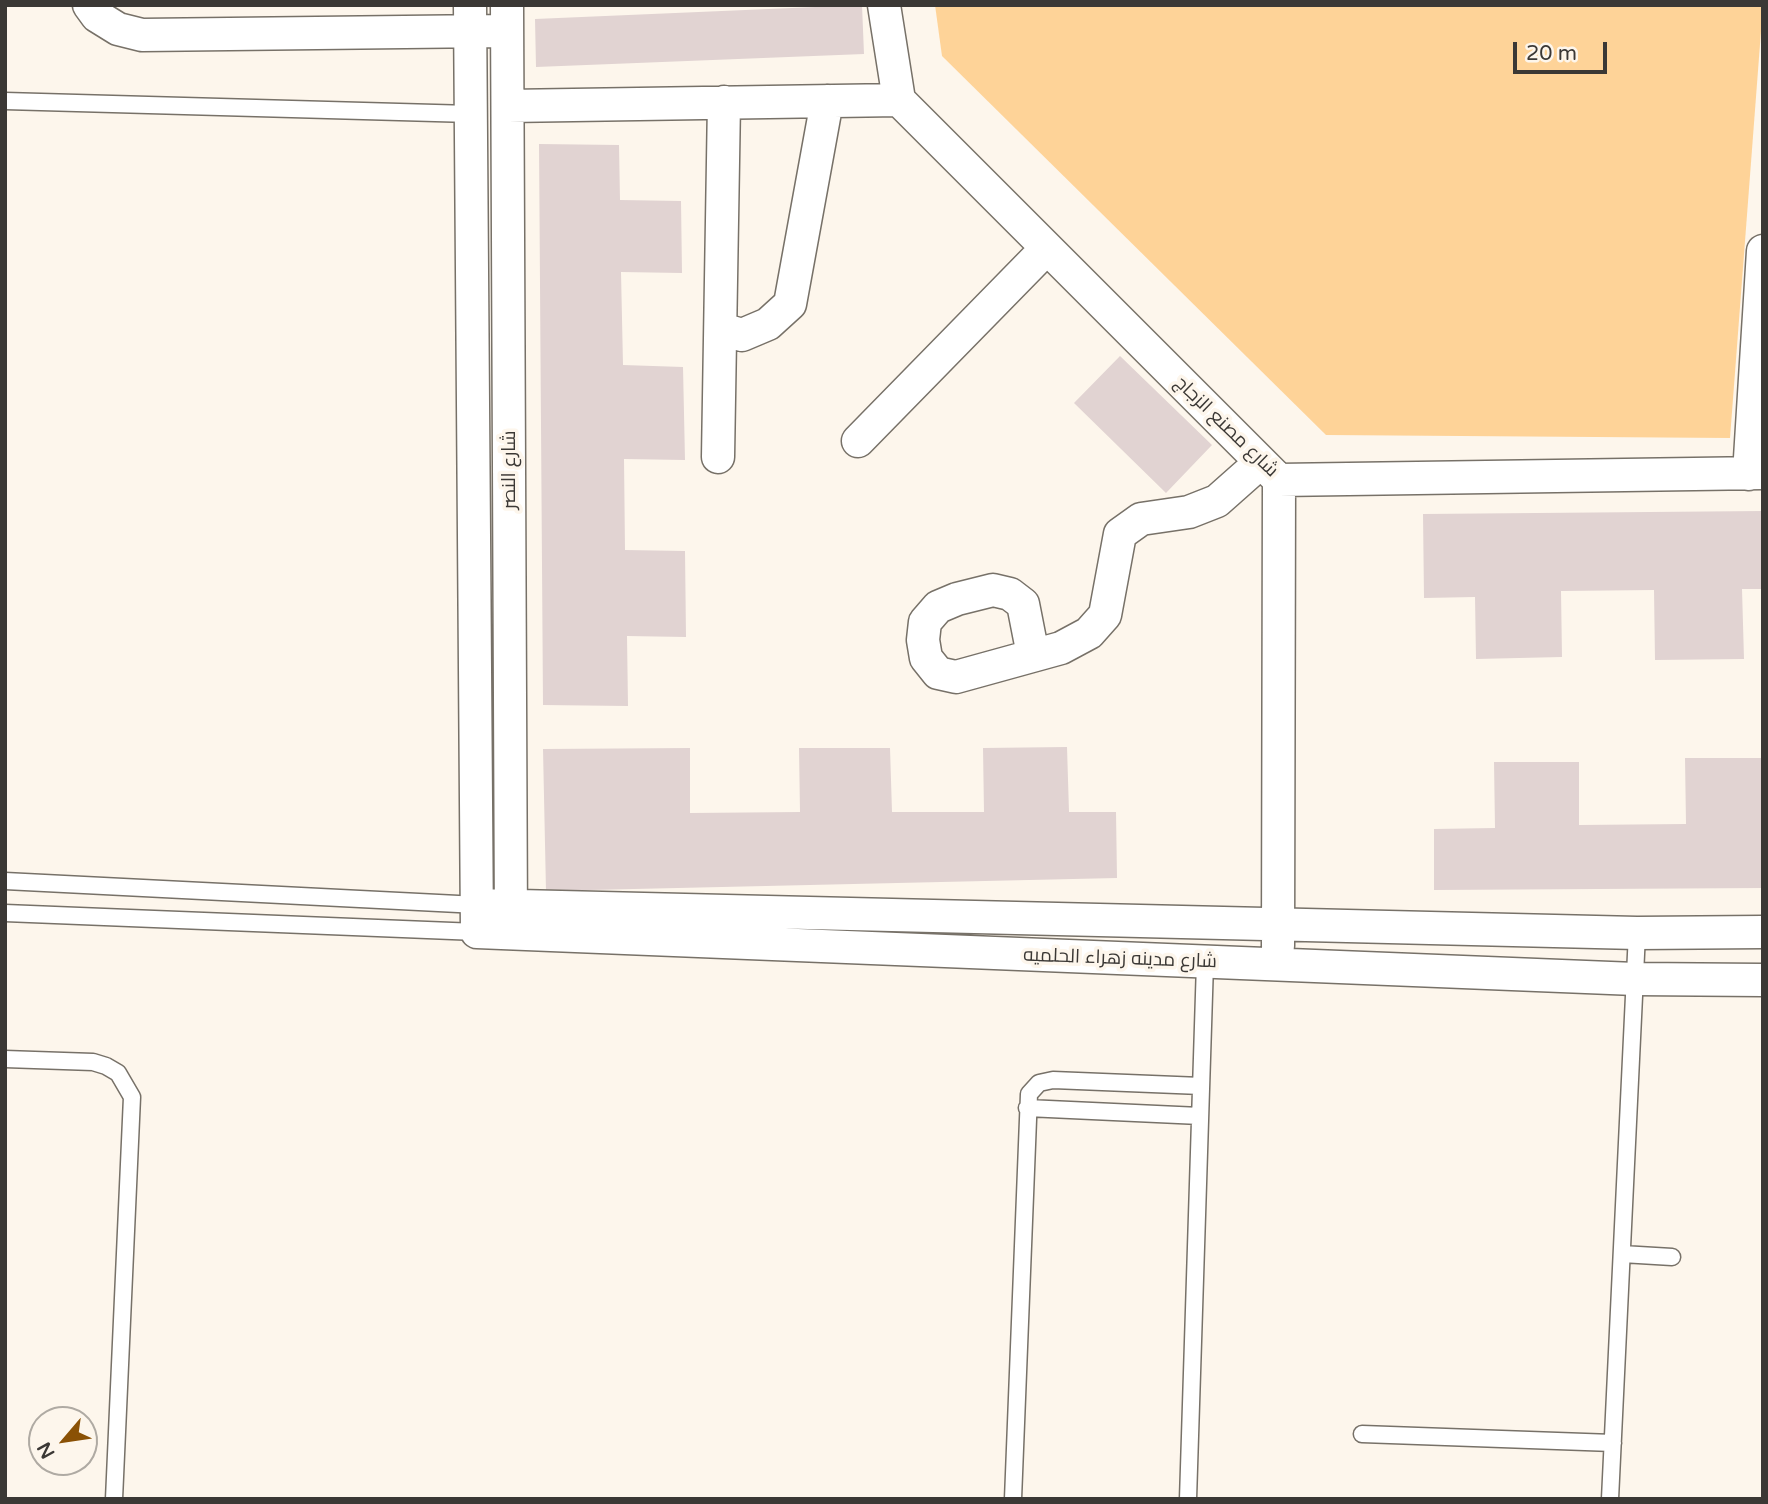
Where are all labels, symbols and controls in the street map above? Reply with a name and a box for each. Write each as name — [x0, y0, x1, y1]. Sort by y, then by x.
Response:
scale bar — [1516, 28, 1610, 72]
text: 20 m — [1526, 41, 1577, 66]
street label: شارع مصنع الزجاج — [1169, 372, 1283, 482]
street label: شارع النصر — [499, 431, 521, 509]
street label: شارع مدينه زهراء الحلميه — [1023, 944, 1217, 974]
north arrow — [28, 1406, 98, 1476]
text: N — [33, 1438, 60, 1462]

